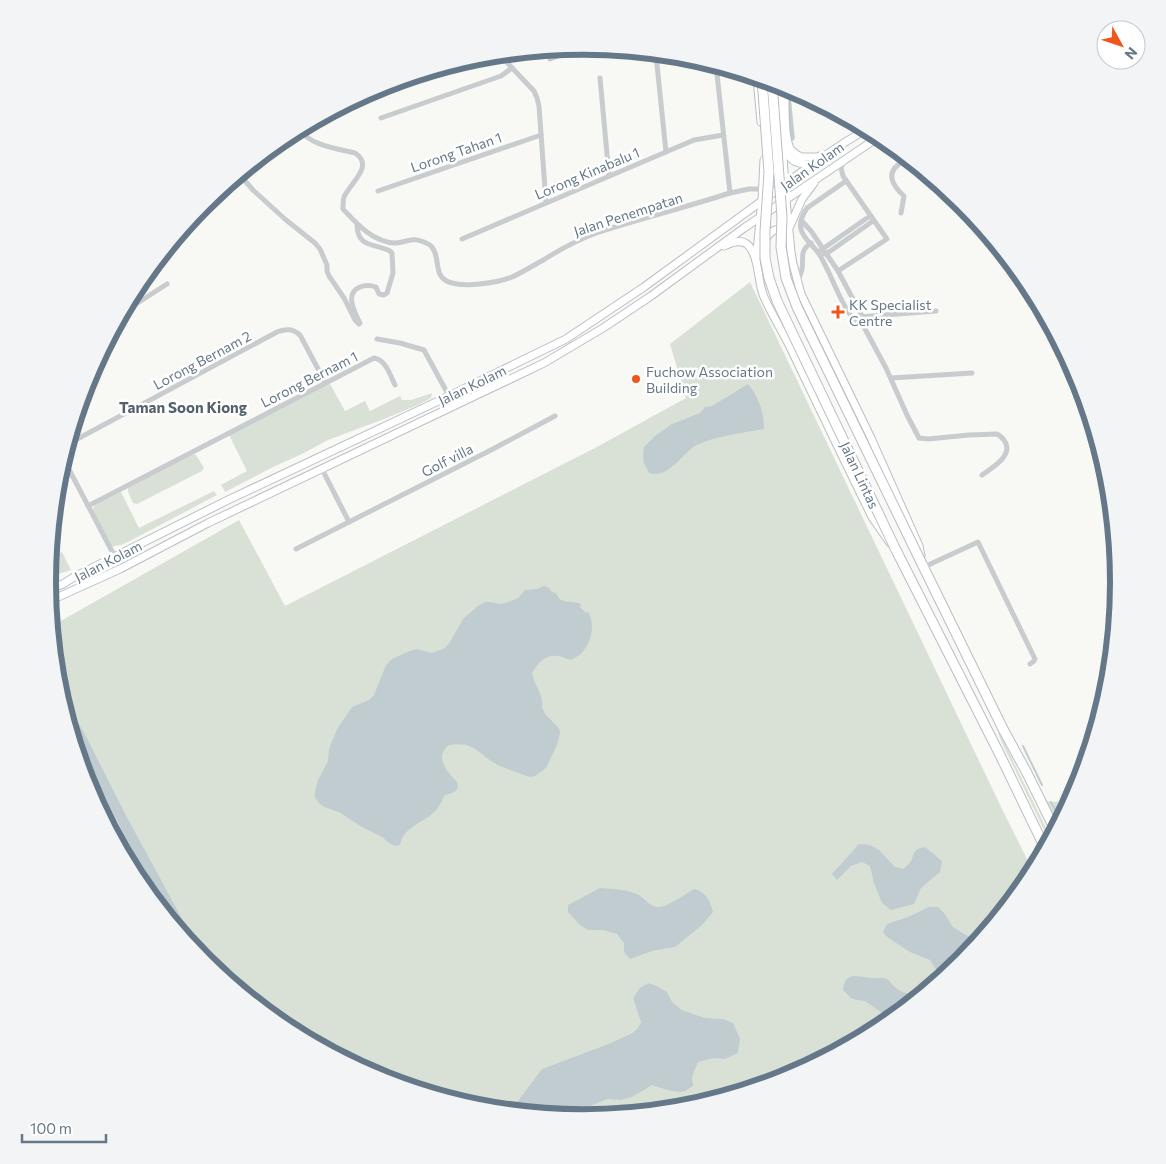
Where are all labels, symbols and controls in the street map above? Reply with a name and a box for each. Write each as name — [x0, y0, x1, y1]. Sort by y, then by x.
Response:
north arrow — [1096, 20, 1146, 70]
text: N — [1121, 44, 1141, 63]
street label: Lorong Tahan 1 — [408, 128, 504, 176]
street label: Jalan Kolam — [777, 138, 847, 194]
street label: Lorong Kinabalu 1 — [532, 143, 642, 203]
street label: Jalan Penempatan — [572, 188, 684, 240]
place label: KK Specialist Centre — [849, 296, 932, 329]
marker: KK Specialist Centre — [831, 305, 845, 319]
street label: Lorong Bernam 2 — [150, 327, 254, 393]
street label: Lorong Bernam 1 — [258, 347, 360, 411]
street label: Jalan Kolam — [435, 361, 509, 409]
place label: Fuchow Association Building — [646, 363, 773, 396]
marker: Fuchow Association Building — [630, 373, 642, 385]
district label: Taman Soon Kiong — [119, 398, 247, 416]
street label: Jalan Lintas — [837, 439, 883, 511]
street label: Golf villa — [418, 440, 476, 480]
street label: Jalan Kolam — [71, 537, 145, 585]
scale bar — [22, 1112, 106, 1144]
text: 100 m — [30, 1119, 72, 1137]

